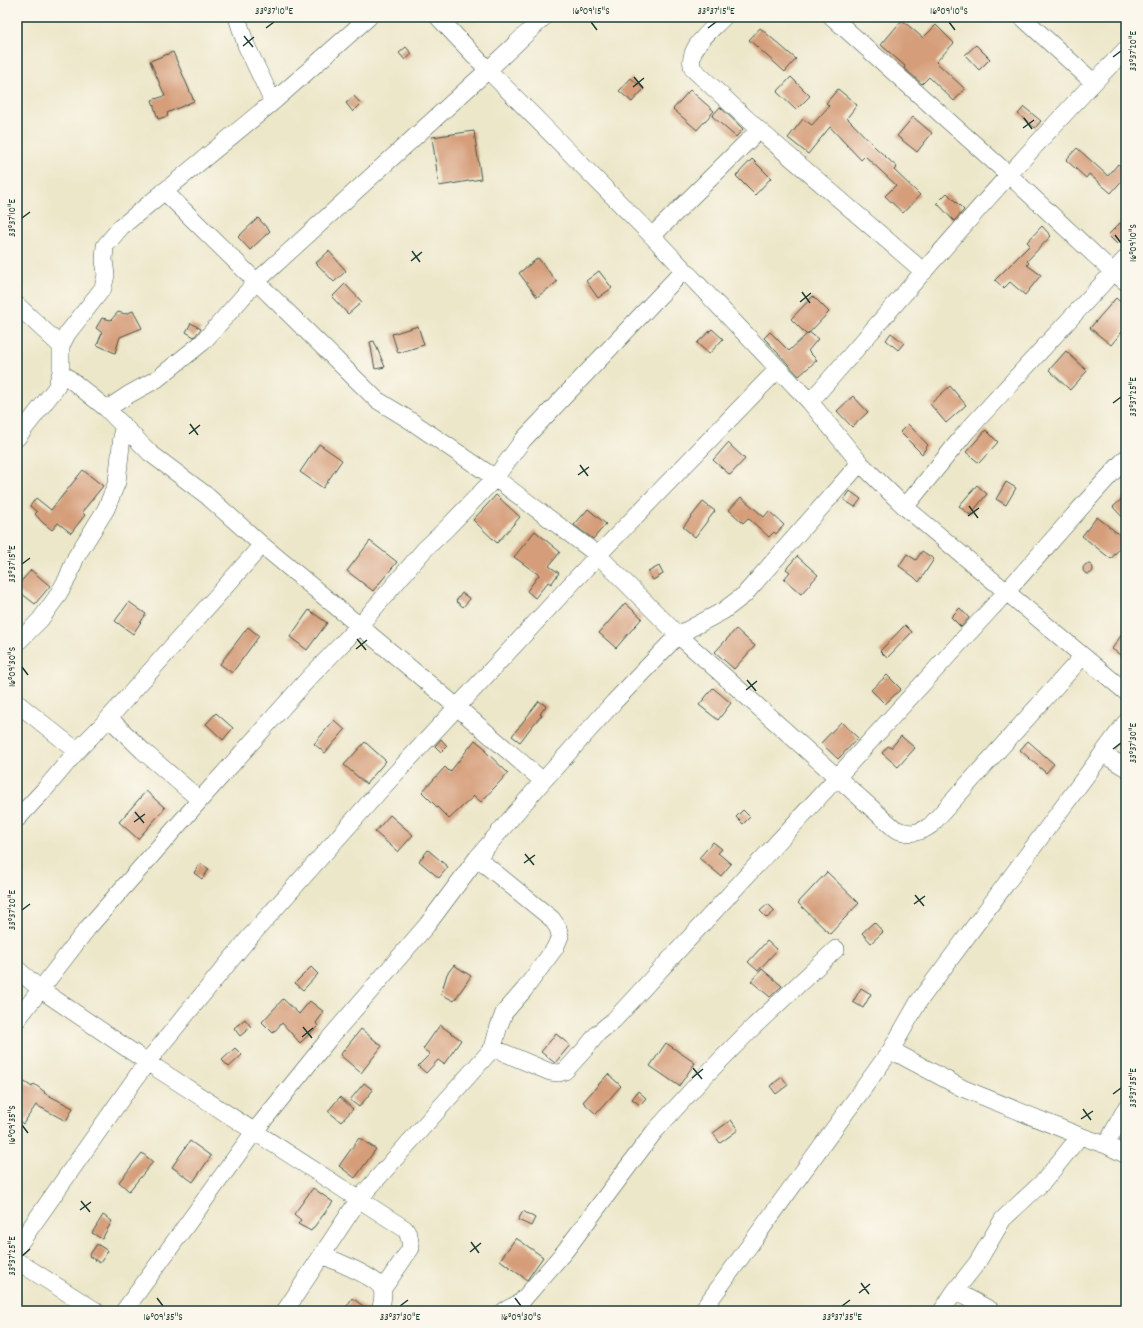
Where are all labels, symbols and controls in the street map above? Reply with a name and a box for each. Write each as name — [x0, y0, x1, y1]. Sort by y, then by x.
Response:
text: 33°37'10"E — [255, 5, 293, 19]
text: 16°09'15"S — [572, 5, 610, 19]
text: 33°37'15"E — [697, 5, 735, 19]
text: 16°09'10"S — [930, 5, 968, 19]
text: 33°37'20"E — [1127, 30, 1141, 71]
text: 33°37'10"E — [6, 199, 20, 237]
text: 16°09'10"S — [1127, 224, 1141, 262]
text: 33°37'25"E — [1127, 377, 1141, 417]
text: 33°37'15"E — [6, 545, 20, 583]
text: 16°09'30"S — [6, 647, 20, 687]
text: 33°37'30"E — [1127, 722, 1141, 763]
text: 33°37'20"E — [6, 889, 20, 930]
text: 33°37'35"E — [1127, 1068, 1141, 1108]
text: 16°09'35"S — [6, 1105, 20, 1145]
text: 33°37'25"E — [6, 1236, 20, 1276]
text: 16°09'35"S — [143, 1311, 183, 1325]
text: 33°37'30"E — [380, 1311, 421, 1325]
text: 16°09'30"S — [501, 1311, 541, 1325]
text: 33°37'35"E — [822, 1311, 862, 1325]

